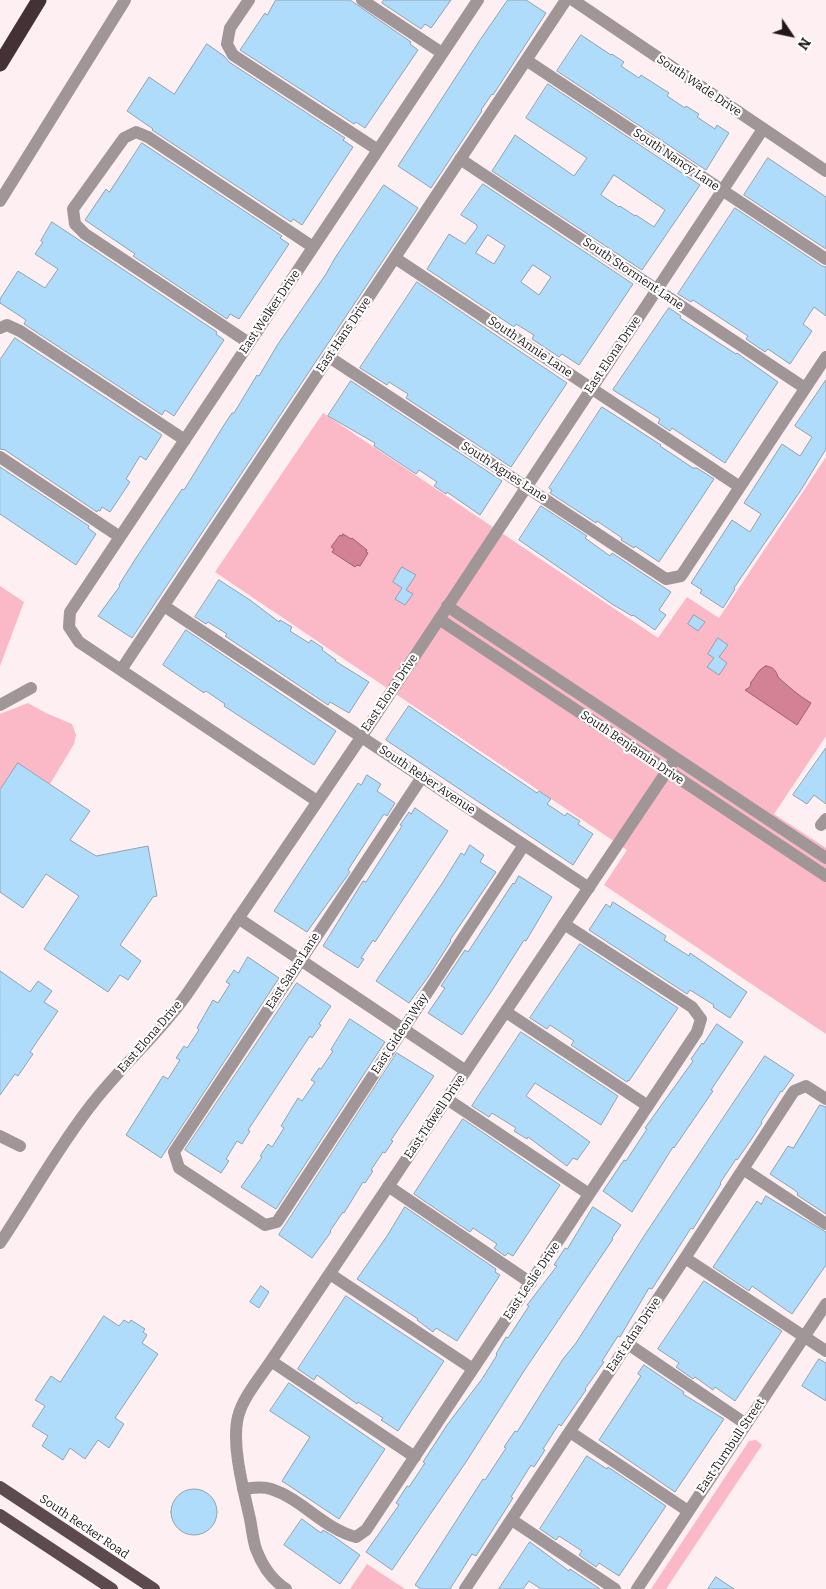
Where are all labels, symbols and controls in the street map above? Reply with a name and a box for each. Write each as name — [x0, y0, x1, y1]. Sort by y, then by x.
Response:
north arrow — [766, 10, 816, 60]
text: N — [794, 34, 814, 53]
street label: South Wade Drive — [654, 52, 744, 120]
street label: South Nancy Lane — [630, 126, 722, 194]
street label: South Storment Lane — [580, 235, 686, 313]
street label: East Welker Drive — [237, 267, 303, 357]
street label: East Hans Drive — [314, 295, 374, 375]
street label: South Annie Lane — [485, 313, 575, 381]
street label: East Elona Drive — [582, 314, 644, 396]
street label: South Agnes Lane — [458, 439, 550, 505]
street label: East Elona Drive — [359, 652, 421, 734]
street label: South Benjamin Drive — [578, 708, 686, 788]
street label: South Reber Avenue — [376, 742, 478, 818]
street label: East Sabra Lane — [263, 930, 323, 1012]
street label: East Gideon Way — [369, 991, 431, 1077]
street label: East Elona Drive — [115, 998, 185, 1076]
street label: East Tidwell Drive — [402, 1072, 468, 1162]
street label: East Leslie Drive — [501, 1239, 563, 1323]
street label: East Edna Drive — [604, 1295, 664, 1375]
street label: East Turnbull Street — [694, 1396, 768, 1496]
street label: South Recker Road — [37, 1492, 131, 1562]

